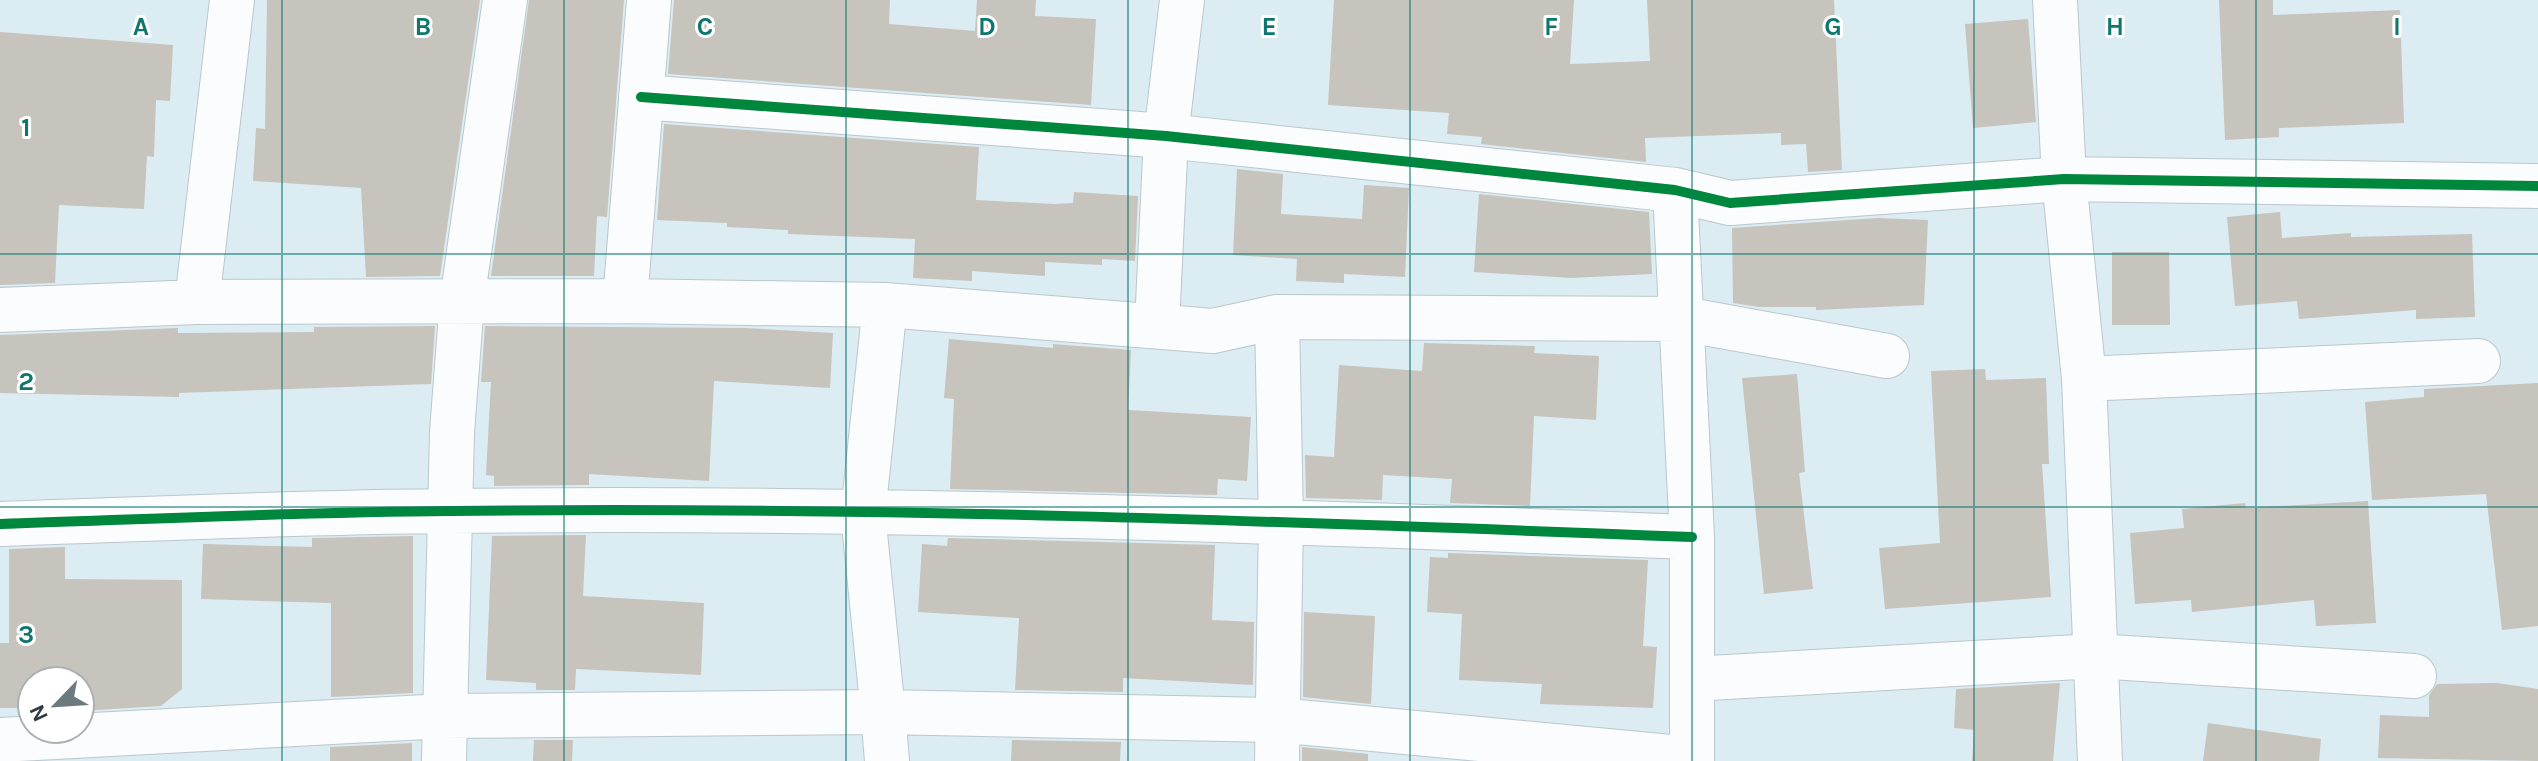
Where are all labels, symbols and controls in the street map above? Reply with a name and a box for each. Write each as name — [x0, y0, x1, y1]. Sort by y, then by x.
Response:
text: A — [133, 11, 149, 42]
text: B — [415, 11, 431, 42]
text: C — [697, 11, 713, 42]
text: D — [978, 11, 996, 42]
text: E — [1261, 11, 1277, 42]
text: F — [1544, 11, 1558, 42]
text: G — [1824, 11, 1842, 42]
text: H — [2106, 11, 2124, 42]
text: I — [2393, 11, 2401, 42]
text: 1 — [21, 112, 31, 143]
text: 2 — [18, 366, 34, 397]
text: 3 — [18, 619, 34, 650]
north arrow — [16, 665, 96, 745]
text: N — [24, 700, 54, 726]

